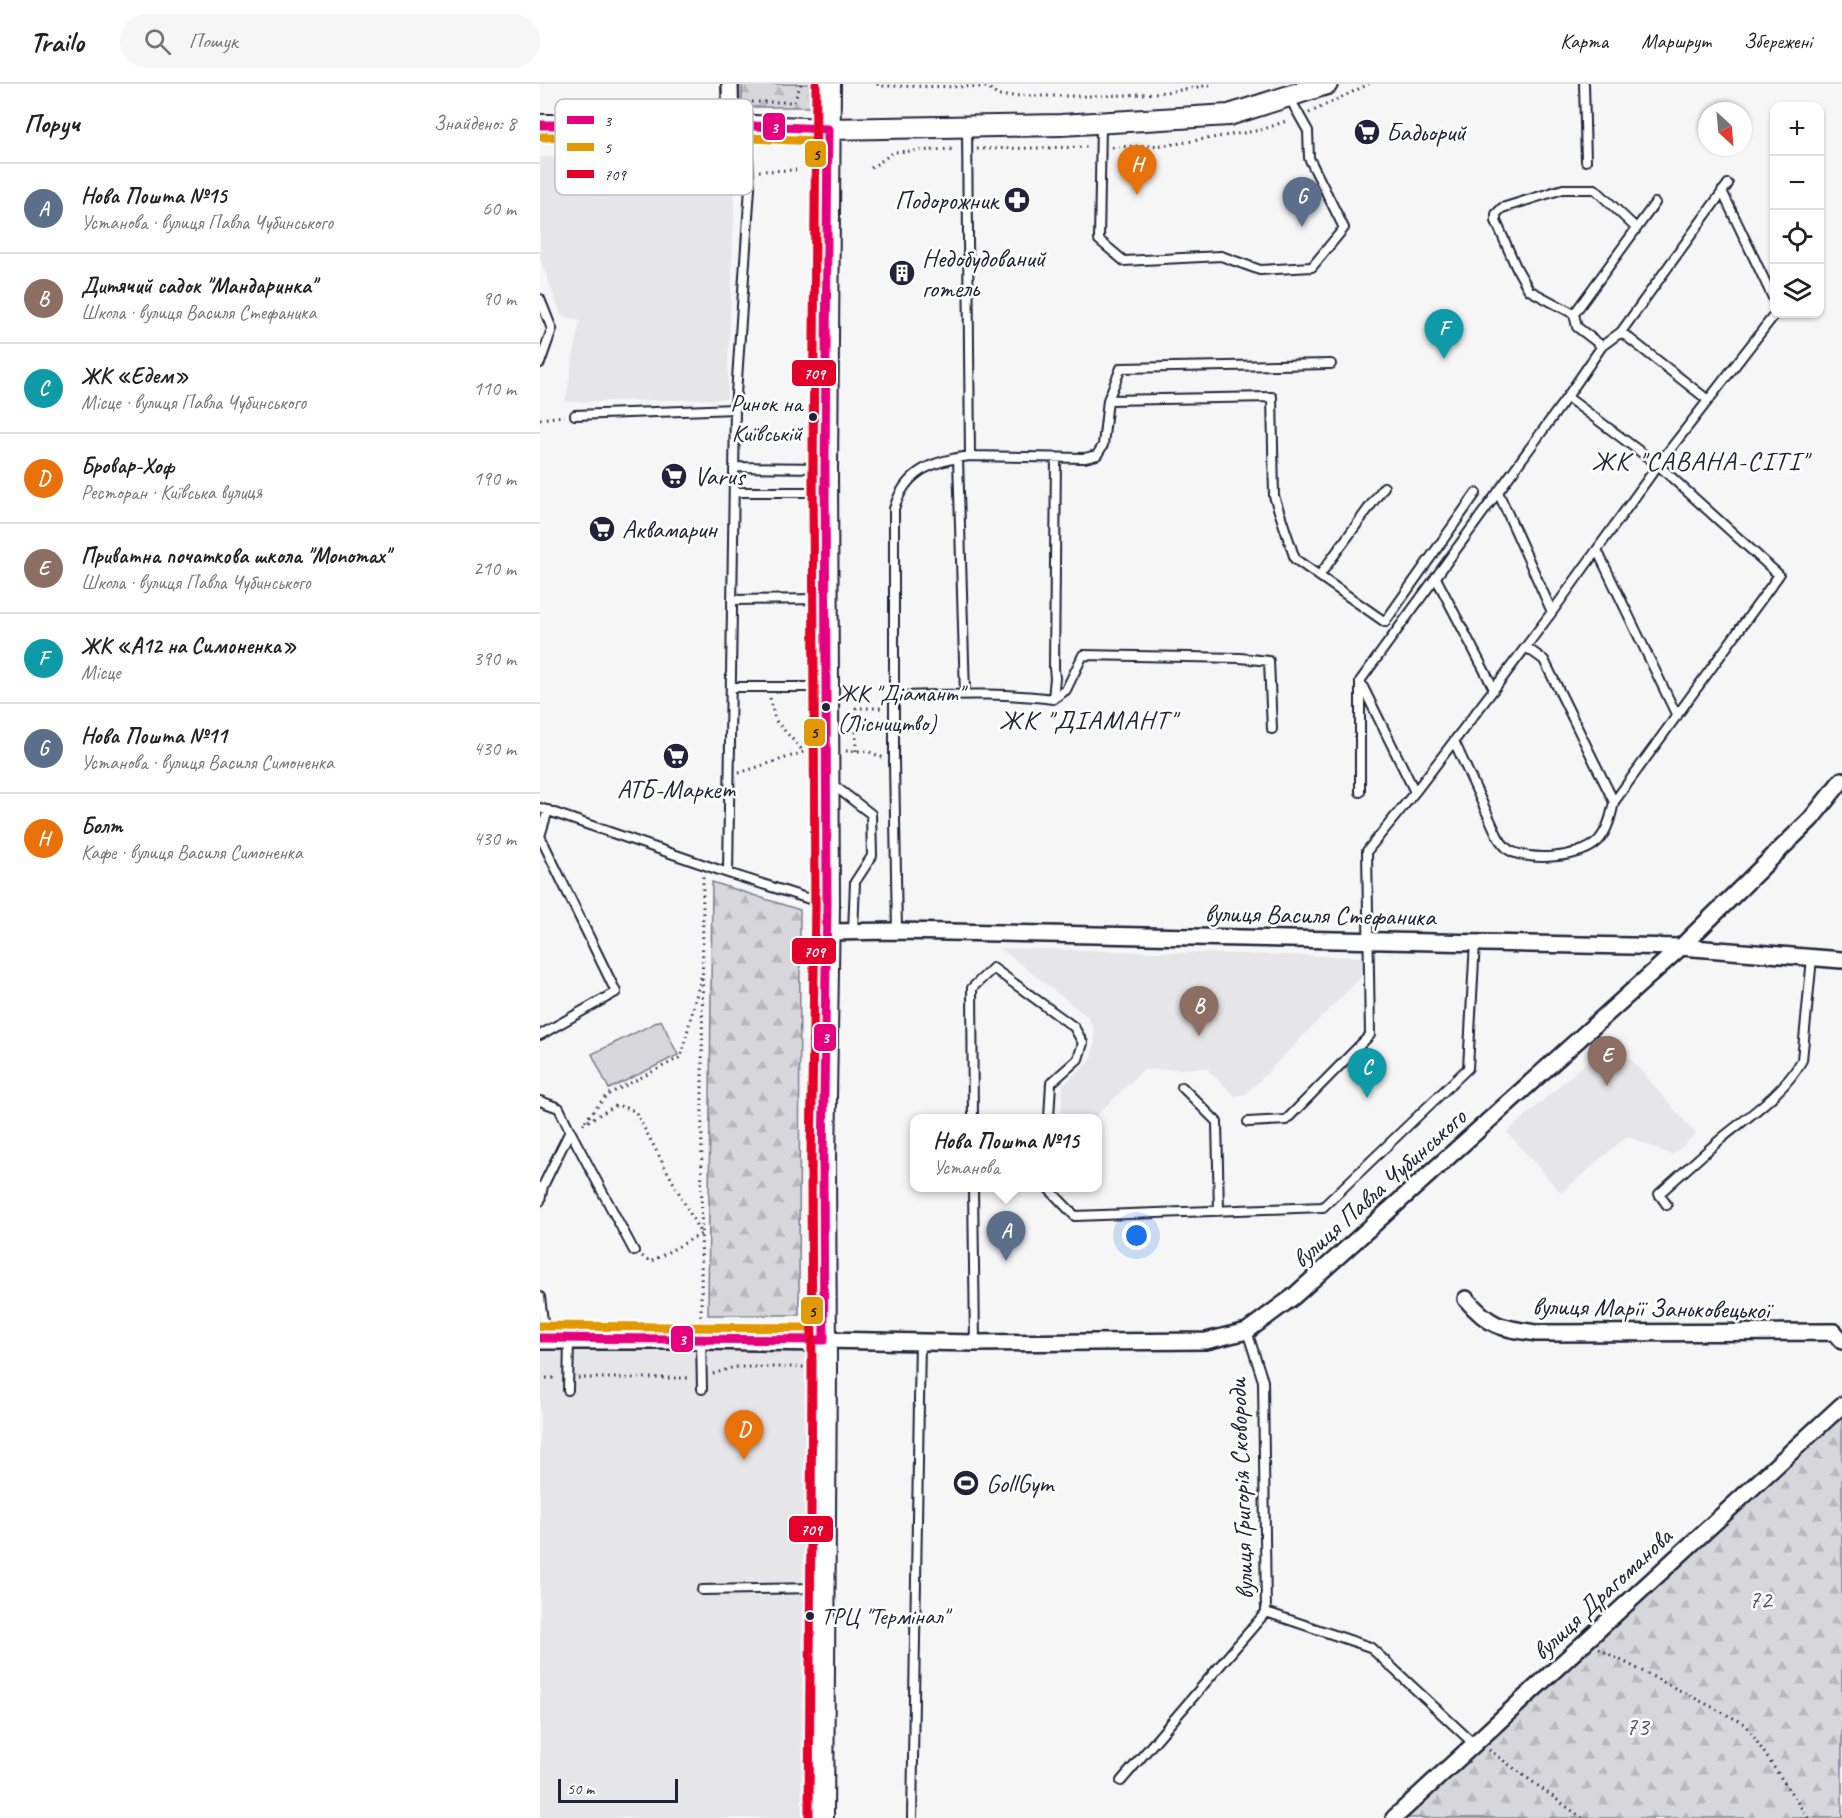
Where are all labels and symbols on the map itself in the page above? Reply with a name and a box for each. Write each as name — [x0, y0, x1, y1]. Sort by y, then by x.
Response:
legend — [555, 99, 753, 195]
north arrow — [1698, 102, 1752, 156]
text: 3 — [604, 111, 613, 131]
line badge: 3 — [762, 112, 786, 141]
place label: Бадьорий — [1386, 116, 1468, 149]
supermarket icon: Бадьорий — [1352, 117, 1382, 147]
text: 3 — [770, 118, 779, 138]
text: 5 — [604, 138, 612, 158]
line badge: 5 — [804, 140, 827, 168]
text: 5 — [813, 145, 822, 165]
pin: H — [1118, 146, 1156, 195]
text: 709 — [604, 165, 627, 185]
pin: G — [1282, 178, 1322, 227]
place label: Подорожник — [895, 184, 1001, 217]
pharmacy icon: Подорожник — [1002, 185, 1032, 215]
place label: Недобудований готель — [922, 242, 1047, 305]
building icon: Недобудований готель — [887, 258, 917, 288]
pin: F — [1424, 310, 1464, 359]
line badge: 709 — [791, 359, 837, 387]
text: 709 — [803, 364, 827, 384]
place label: Ринок на Київській — [730, 388, 804, 448]
marker: Ринок на Київській — [807, 411, 819, 423]
district label: ЖК "САВАНА-СІТІ" — [1591, 444, 1813, 478]
place label: Varus — [694, 460, 747, 493]
supermarket icon: Varus — [659, 461, 689, 491]
place label: Аквамарин — [622, 513, 718, 546]
supermarket icon: Аквамарин — [587, 514, 617, 544]
place label: ЖК "Діамант" (Лісництво) — [837, 678, 969, 738]
marker: ЖК "Діамант" (Лісництво) — [820, 701, 832, 713]
district label: ЖК "ДІАМАНТ" — [999, 703, 1181, 737]
line badge: 5 — [803, 718, 826, 747]
text: 5 — [811, 723, 820, 743]
supermarket icon: АТБ-Маркет — [661, 741, 691, 771]
place label: АТБ-Маркет — [617, 773, 737, 806]
street label: вулиця Василя Стефаника — [1204, 896, 1437, 934]
line badge: 709 — [791, 937, 837, 965]
text: 709 — [803, 942, 827, 962]
pin: B — [1180, 986, 1218, 1036]
line badge: 3 — [813, 1023, 837, 1052]
text: 3 — [821, 1028, 830, 1048]
pin: E — [1588, 1036, 1626, 1086]
pin: C — [1348, 1048, 1386, 1098]
street label: вулиця Павла Чубинського — [1285, 1100, 1475, 1275]
pin: A — [986, 1212, 1026, 1261]
your location — [1122, 1221, 1151, 1250]
street label: вулиця Марії Заньковецької — [1532, 1289, 1775, 1327]
line badge: 5 — [800, 1296, 824, 1325]
text: 5 — [809, 1302, 818, 1322]
line badge: 3 — [670, 1325, 694, 1353]
text: 3 — [678, 1330, 687, 1350]
street label: вулиця Григорія Сковороди — [1221, 1376, 1261, 1600]
pin: D — [724, 1410, 764, 1460]
place label: GollGym — [986, 1467, 1055, 1500]
sports icon: GollGym — [951, 1468, 981, 1498]
line badge: 709 — [788, 1515, 834, 1543]
text: 709 — [800, 1520, 824, 1540]
street label: вулиця Драгоманова — [1525, 1520, 1680, 1667]
park label: 72 — [1748, 1583, 1774, 1616]
place label: ТРЦ "Термінал" — [821, 1601, 953, 1631]
marker: ТРЦ "Термінал" — [804, 1610, 816, 1622]
park label: 73 — [1625, 1710, 1651, 1743]
scale bar — [558, 1776, 678, 1804]

